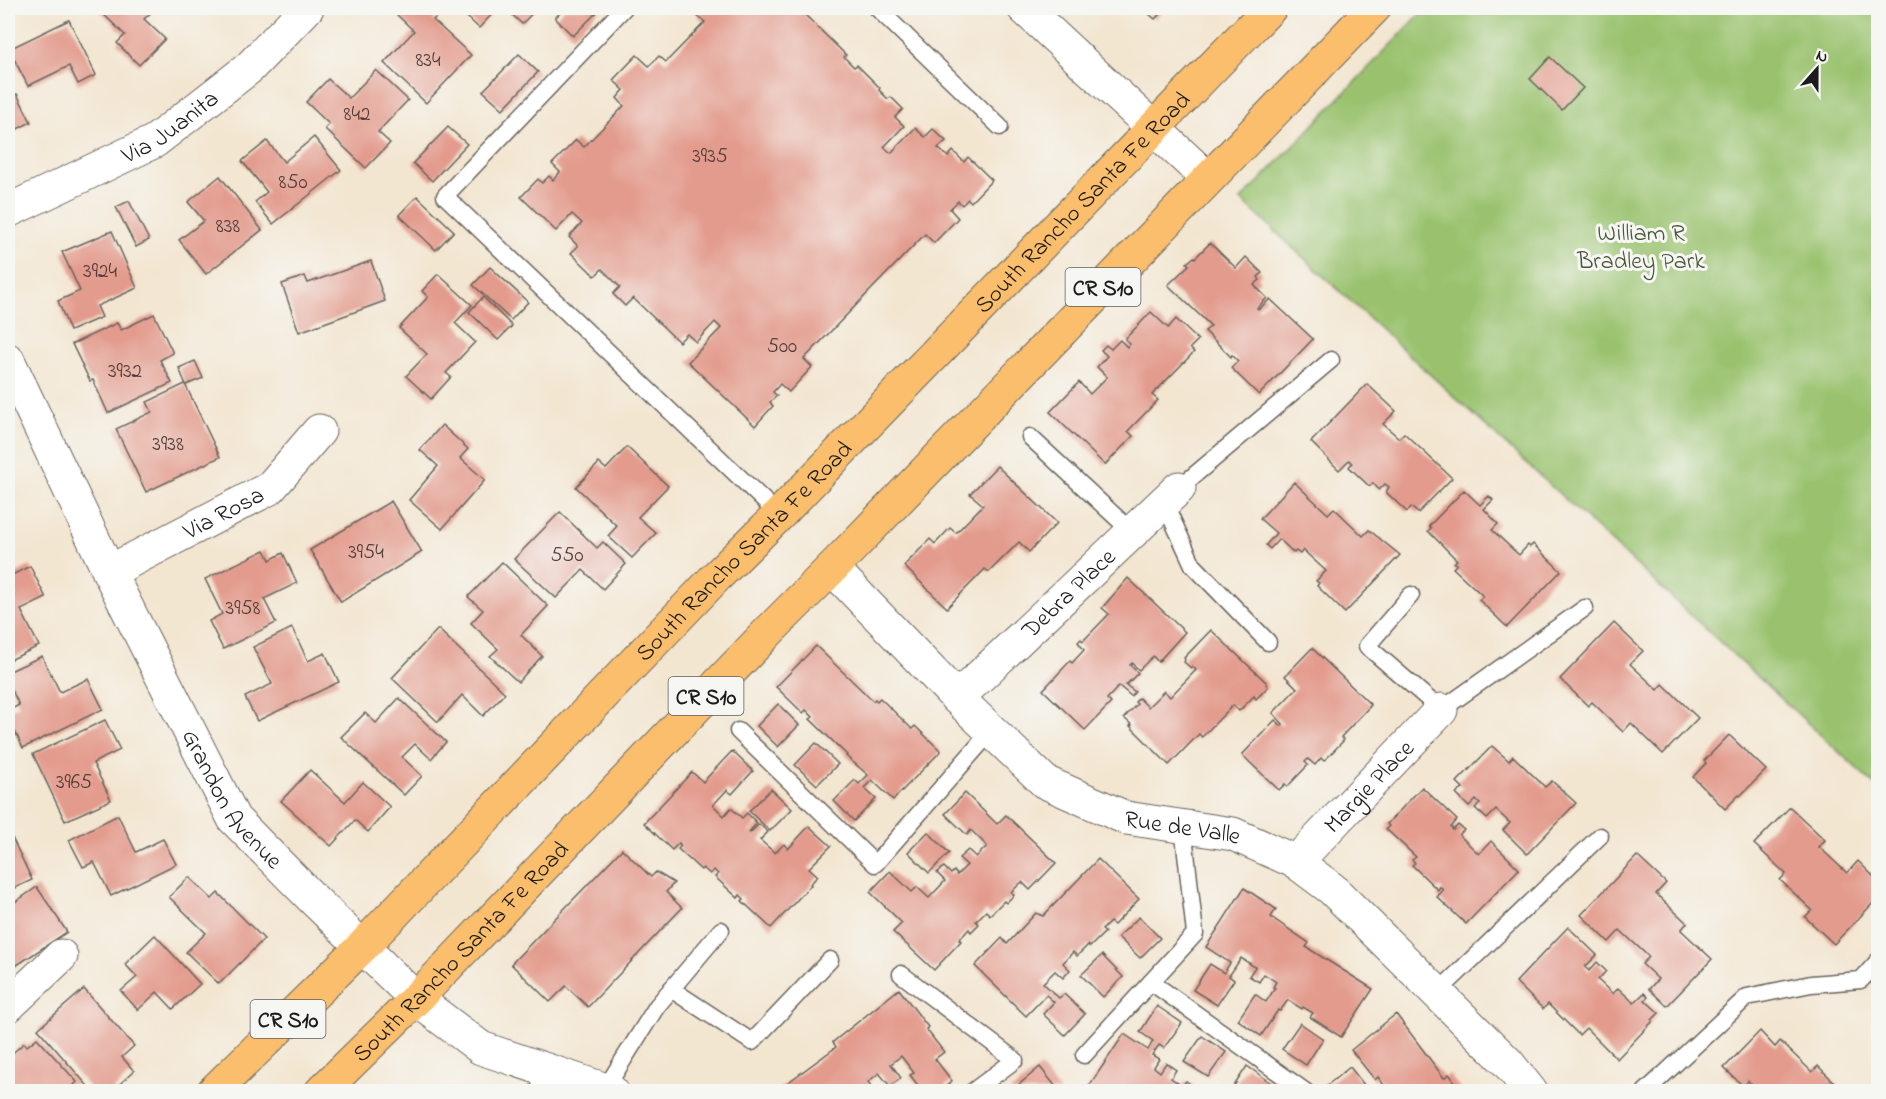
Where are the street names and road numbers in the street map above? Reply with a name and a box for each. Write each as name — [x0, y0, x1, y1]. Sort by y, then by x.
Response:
street label: Via Juanita — [116, 83, 227, 175]
street label: South Rancho Santa Fe Road — [968, 84, 1200, 323]
road number: CR S10 — [1066, 268, 1140, 306]
street label: South Rancho Santa Fe Road — [629, 434, 862, 671]
street label: Via Rosa — [177, 479, 271, 551]
street label: Debra Place — [1014, 541, 1125, 649]
road number: CR S10 — [668, 677, 744, 715]
street label: Grandon Avenue — [171, 724, 290, 879]
street label: Margie Place — [1317, 733, 1424, 842]
street label: Rue de Valle — [1122, 803, 1246, 856]
street label: South Rancho Santa Fe Road — [346, 834, 579, 1072]
road number: CR S10 — [250, 1000, 326, 1038]

